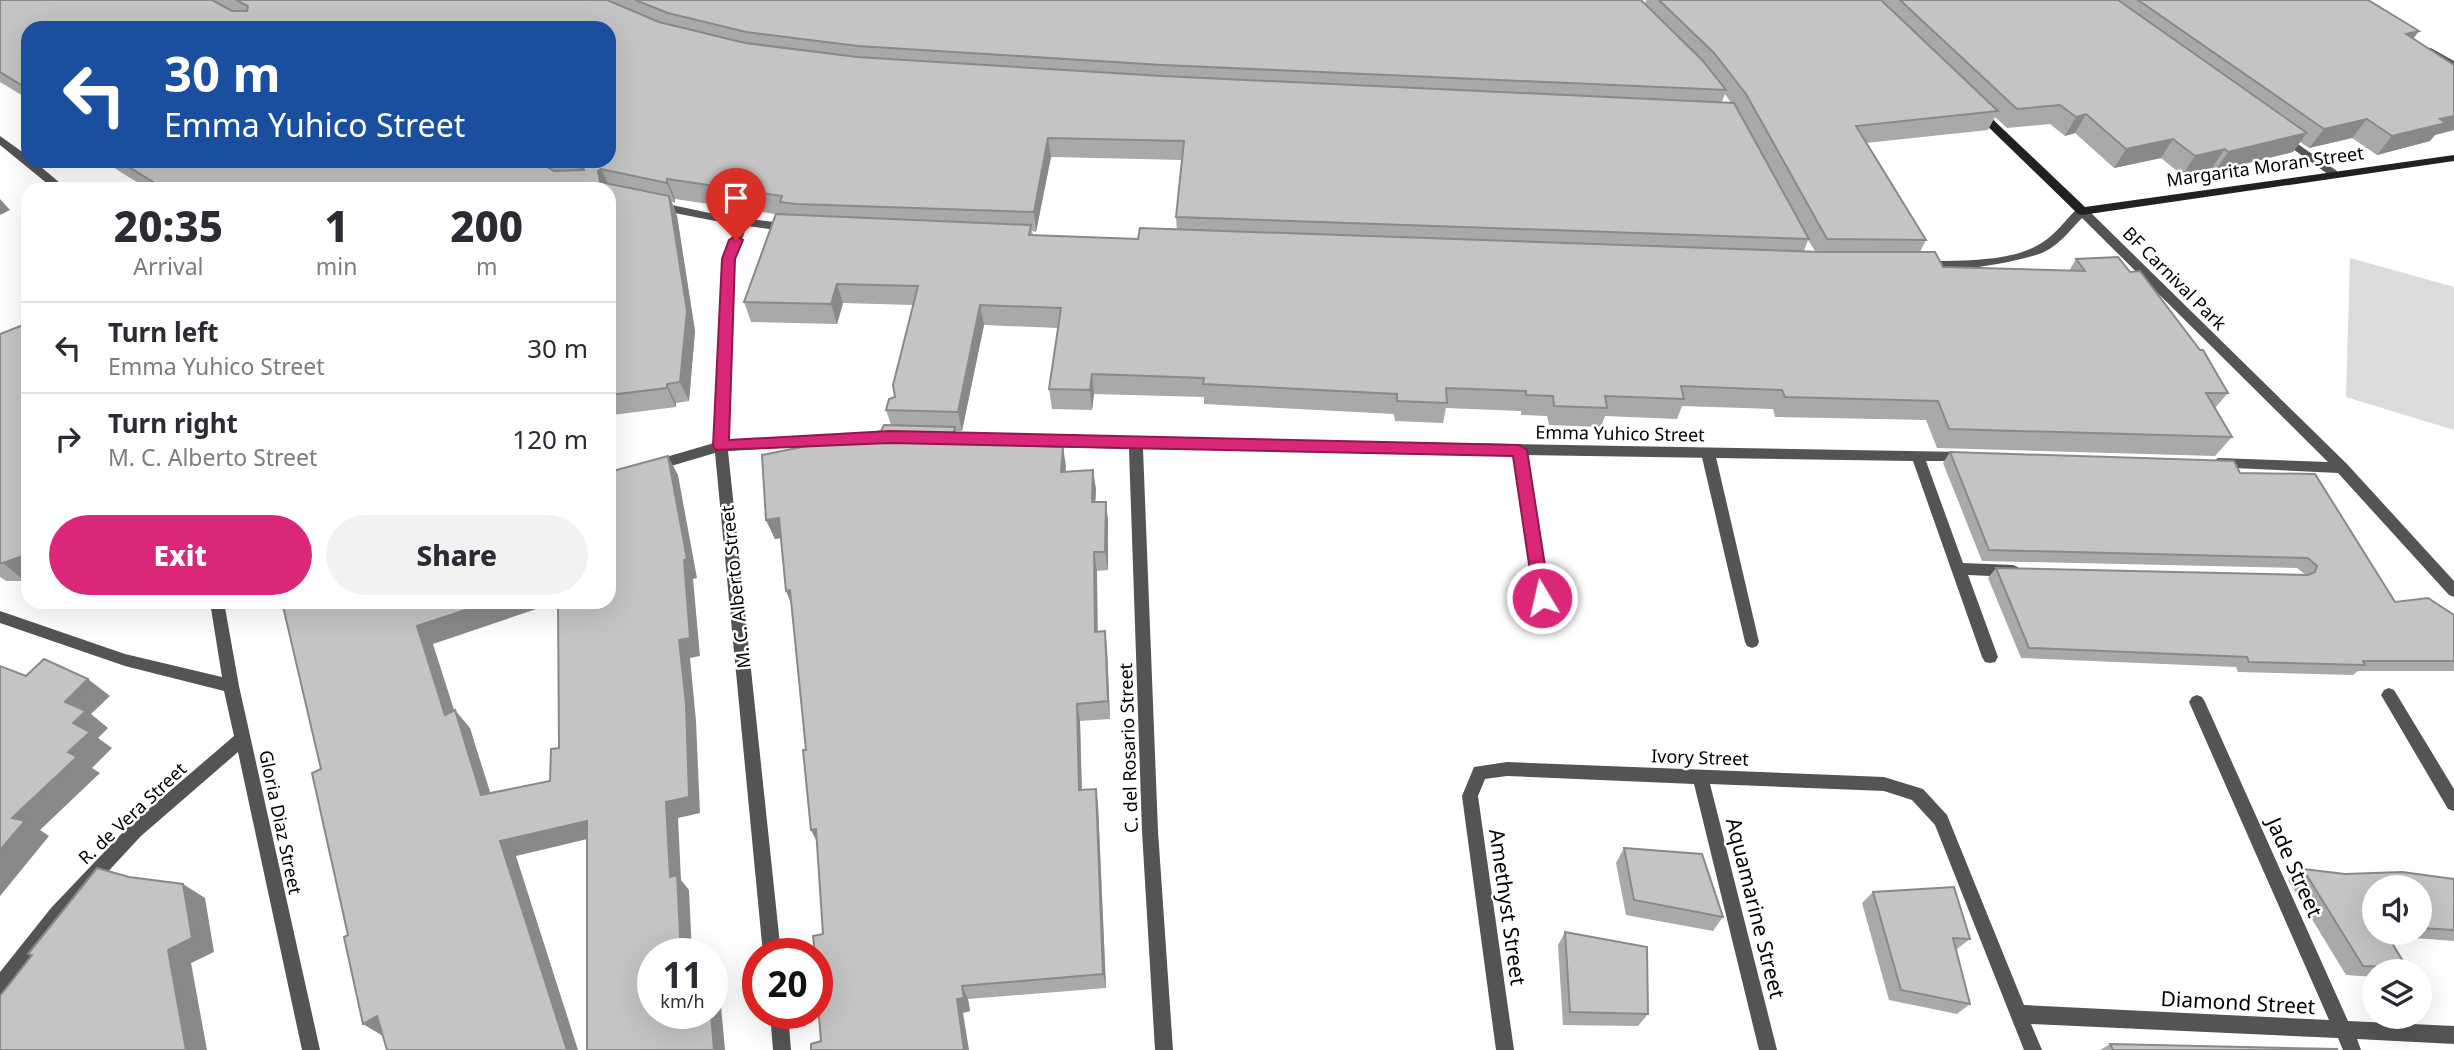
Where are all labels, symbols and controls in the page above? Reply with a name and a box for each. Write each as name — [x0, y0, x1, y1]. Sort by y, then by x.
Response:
text: 30 m — [164, 40, 281, 106]
icon: left — [49, 49, 140, 140]
text: Emma Yuhico Street — [164, 103, 465, 146]
street label: Margarita Moran Street — [2165, 140, 2366, 192]
pin — [706, 168, 766, 240]
icon: arrive — [717, 179, 755, 217]
text: 20:35 — [114, 197, 223, 254]
text: 1 — [324, 197, 349, 254]
text: 200 — [450, 197, 523, 254]
street label: BF Carnival Park — [2118, 221, 2232, 335]
text: Arrival — [133, 250, 203, 282]
text: min — [316, 250, 357, 282]
text: m — [476, 250, 497, 282]
text: Turn left — [108, 314, 219, 350]
icon: left — [49, 329, 87, 367]
text: 30 m — [527, 330, 588, 366]
text: Emma Yuhico Street — [108, 350, 325, 382]
text: Turn right — [108, 405, 238, 441]
icon: right — [49, 420, 87, 458]
street label: Emma Yuhico Street — [1535, 420, 1705, 446]
text: 120 m — [512, 421, 588, 457]
text: M. C. Alberto Street — [108, 441, 317, 473]
street label: M. C. Alberto Street — [714, 504, 755, 670]
button: Exit — [49, 515, 312, 595]
button: Share — [326, 515, 588, 595]
position arrow — [1505, 561, 1579, 635]
street label: C. del Rosario Street — [1113, 662, 1143, 833]
street label: Ivory Street — [1651, 743, 1750, 771]
street label: Gloria Diaz Street — [254, 748, 308, 897]
street label: R. de Vera Street — [73, 756, 191, 869]
street label: Jade Street — [2260, 811, 2330, 922]
street label: Aquamarine Street — [1720, 815, 1792, 1002]
street label: Amethyst Street — [1483, 827, 1533, 988]
map controls — [2362, 875, 2432, 1029]
button: sound — [2362, 875, 2432, 945]
speed limit sign: 20 — [742, 938, 833, 1029]
text: 11 — [662, 951, 703, 998]
button: layers — [2362, 959, 2432, 1029]
street label: Diamond Street — [2160, 984, 2316, 1020]
text: km/h — [660, 989, 705, 1013]

